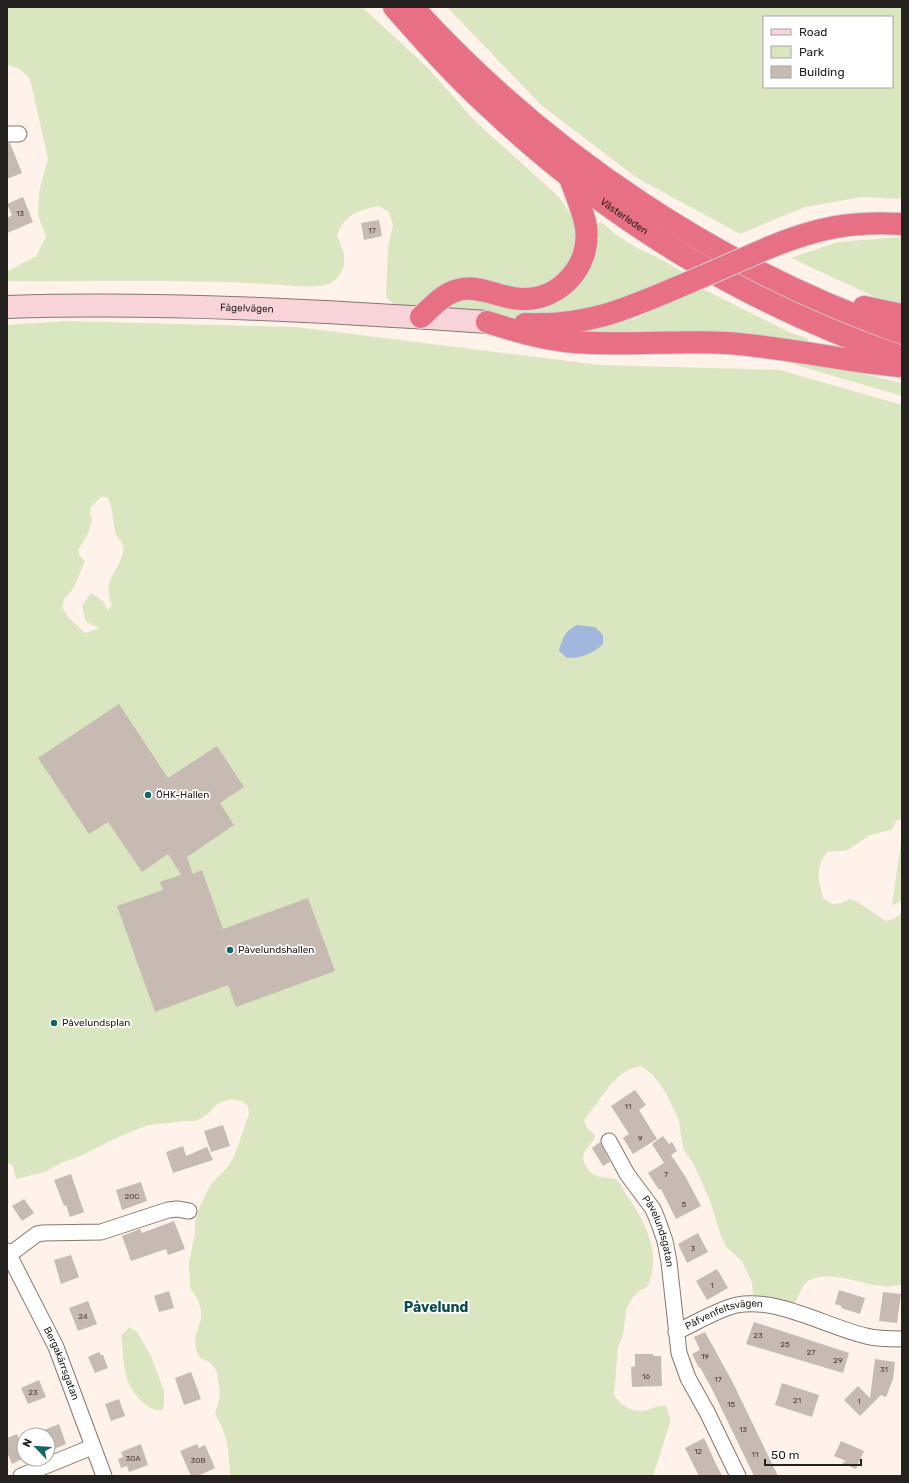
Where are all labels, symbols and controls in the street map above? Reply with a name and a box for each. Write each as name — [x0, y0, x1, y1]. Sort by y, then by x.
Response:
legend — [763, 16, 893, 88]
text: Road — [799, 25, 827, 39]
text: Park — [799, 45, 825, 59]
text: Building — [799, 65, 845, 79]
street label: Västerleden — [598, 196, 650, 237]
house number: 13 — [16, 209, 24, 218]
house number: 17 — [368, 226, 376, 235]
street label: Fågelvägen — [220, 302, 274, 316]
place label: ÖHK-Hallen — [156, 789, 209, 801]
marker: ÖHK-Hallen — [143, 790, 153, 800]
place label: Påvelundshallen — [238, 944, 314, 956]
marker: Påvelundshallen — [225, 945, 235, 955]
place label: Påvelundsplan — [62, 1017, 130, 1029]
marker: Påvelundsplan — [49, 1018, 59, 1028]
house number: 11 — [625, 1102, 631, 1111]
house number: 9 — [638, 1134, 643, 1143]
house number: 7 — [664, 1170, 668, 1179]
house number: 20C — [124, 1192, 140, 1201]
street label: Påvelundsgatan — [639, 1194, 675, 1268]
house number: 5 — [682, 1200, 687, 1209]
house number: 3 — [691, 1244, 696, 1253]
house number: 1 — [710, 1281, 714, 1290]
street label: Påfvenfeltsvägen — [683, 1298, 763, 1333]
district label: Påvelund — [404, 1299, 468, 1316]
house number: 24 — [78, 1312, 88, 1321]
street label: Bergakärrsgatan — [41, 1325, 81, 1402]
house number: 23 — [753, 1331, 763, 1340]
house number: 25 — [780, 1340, 790, 1349]
house number: 27 — [807, 1348, 815, 1357]
house number: 19 — [701, 1352, 709, 1361]
house number: 29 — [833, 1356, 843, 1365]
house number: 31 — [880, 1365, 888, 1374]
house number: 16 — [642, 1372, 650, 1381]
house number: 17 — [714, 1375, 722, 1384]
house number: 23 — [28, 1388, 38, 1397]
house number: 21 — [793, 1396, 801, 1405]
house number: 1 — [857, 1397, 861, 1406]
house number: 15 — [727, 1400, 735, 1409]
house number: 13 — [739, 1425, 747, 1434]
north arrow — [16, 1427, 56, 1467]
text: N — [20, 1437, 35, 1449]
scale bar — [765, 1441, 861, 1467]
house number: 12 — [694, 1447, 702, 1456]
text: 50 m — [771, 1448, 799, 1462]
house number: 11 — [752, 1450, 758, 1459]
house number: 30A — [125, 1454, 141, 1463]
house number: 30B — [190, 1456, 206, 1465]

